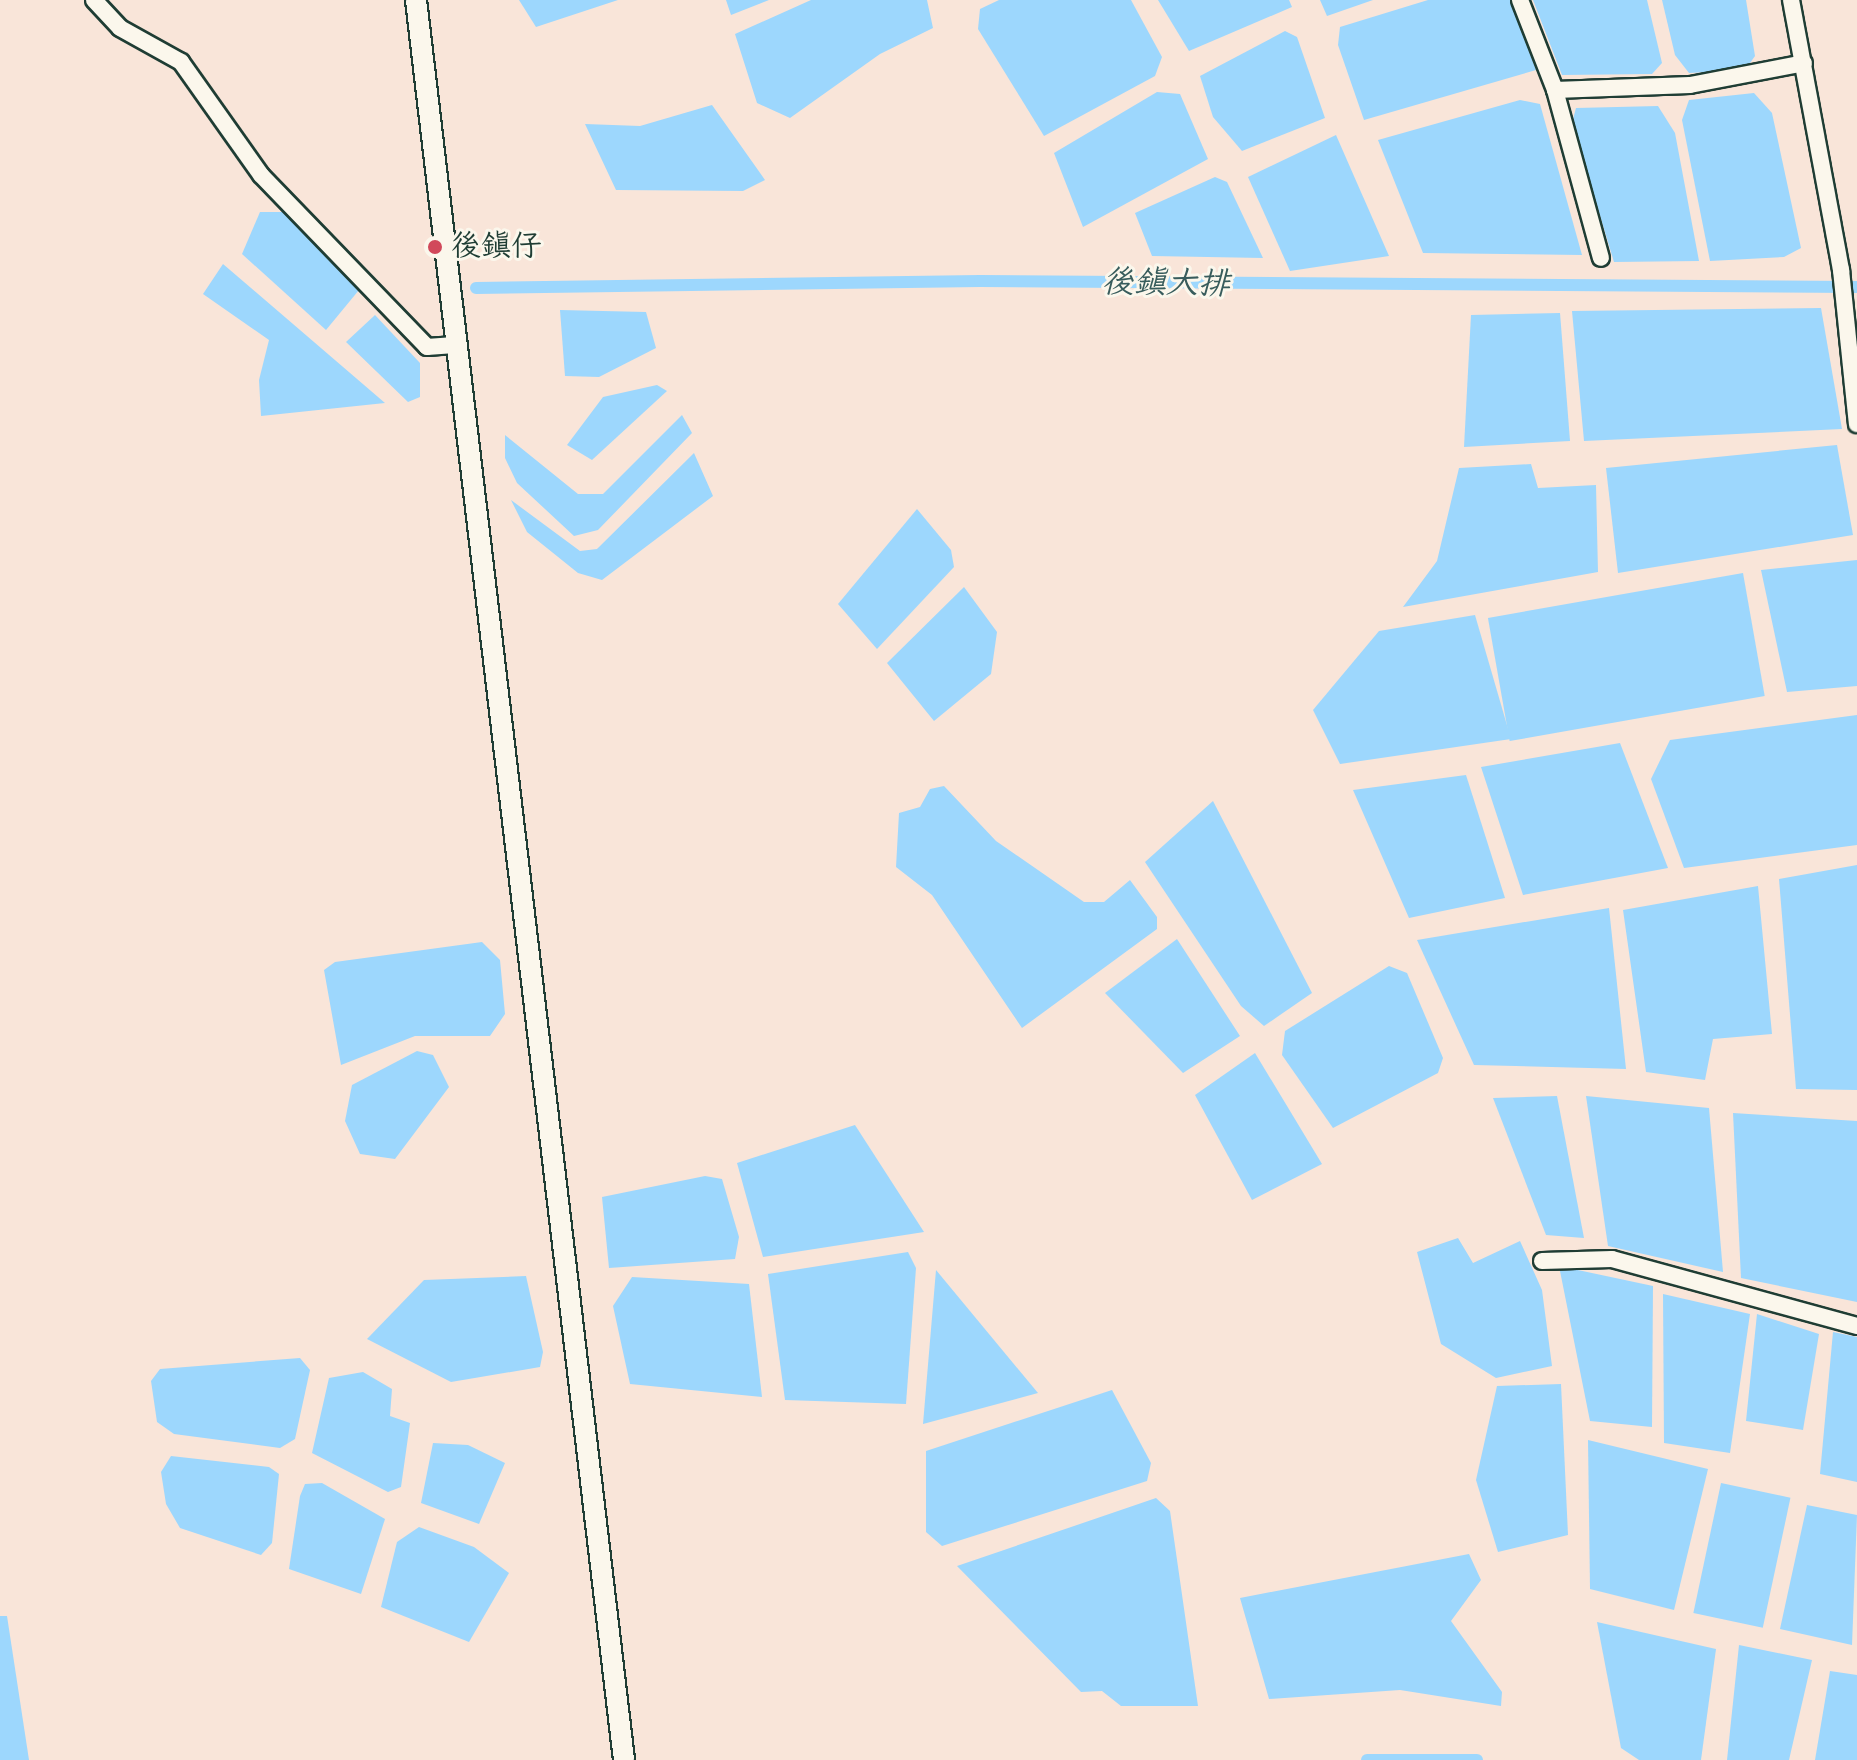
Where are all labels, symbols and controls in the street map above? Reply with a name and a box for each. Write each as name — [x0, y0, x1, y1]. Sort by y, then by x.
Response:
place label: 後鎮仔 — [451, 229, 541, 265]
marker: 後鎮仔 — [426, 238, 444, 256]
water label: 後鎮大排 — [1102, 264, 1230, 304]

